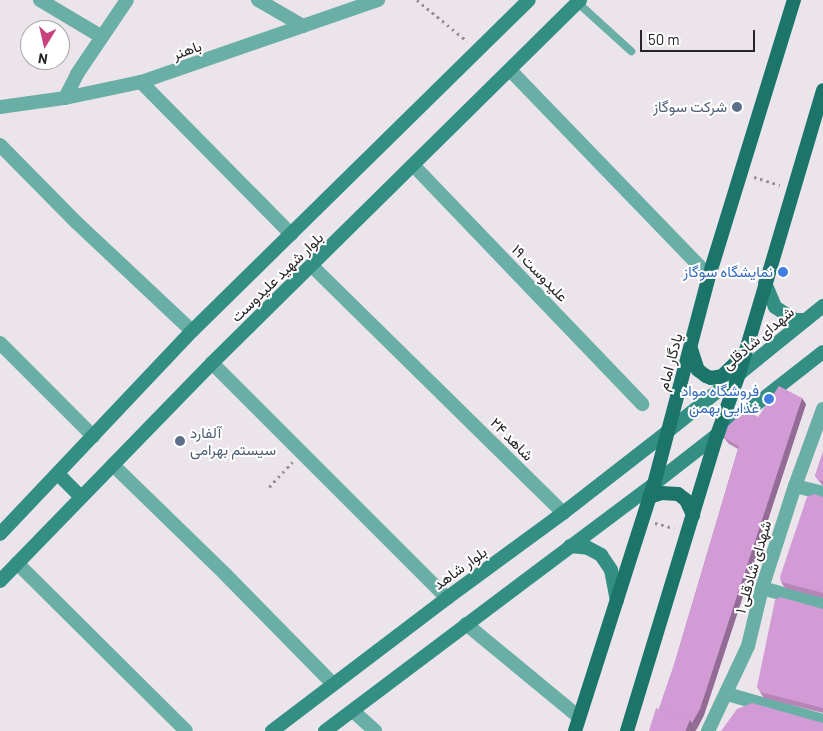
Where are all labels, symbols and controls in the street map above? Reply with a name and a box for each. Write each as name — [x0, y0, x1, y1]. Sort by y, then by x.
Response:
north arrow — [20, 20, 70, 70]
scale bar — [643, 20, 758, 52]
text: 50 m — [648, 30, 680, 48]
street label: باهنر — [170, 37, 204, 63]
text: N — [37, 50, 49, 68]
place label: شرکت سوگاز — [653, 98, 727, 116]
marker: شرکت سوگاز — [731, 101, 743, 113]
street label: بلوار شهید علیدوست — [227, 228, 327, 326]
street label: علیدوست ۱۹ — [508, 240, 572, 306]
place label: نمایشگاه سوگاز — [683, 263, 773, 281]
marker: نمایشگاه سوگاز — [777, 266, 789, 278]
street label: شهدای شادقلی — [718, 303, 798, 373]
street label: یادگار امام — [654, 331, 686, 393]
place label: فروشگاه مواد غذایی بهمن — [681, 381, 759, 416]
marker: فروشگاه مواد غذایی بهمن — [763, 393, 775, 405]
street label: شاهد ۲۴ — [487, 414, 537, 464]
place label: آلفارد سیستم بهرامی — [190, 423, 276, 458]
marker: آلفارد سیستم بهرامی — [174, 435, 186, 447]
street label: شهدای شادقلی ۱ — [731, 518, 775, 616]
street label: بلوار شاهد — [430, 543, 490, 593]

